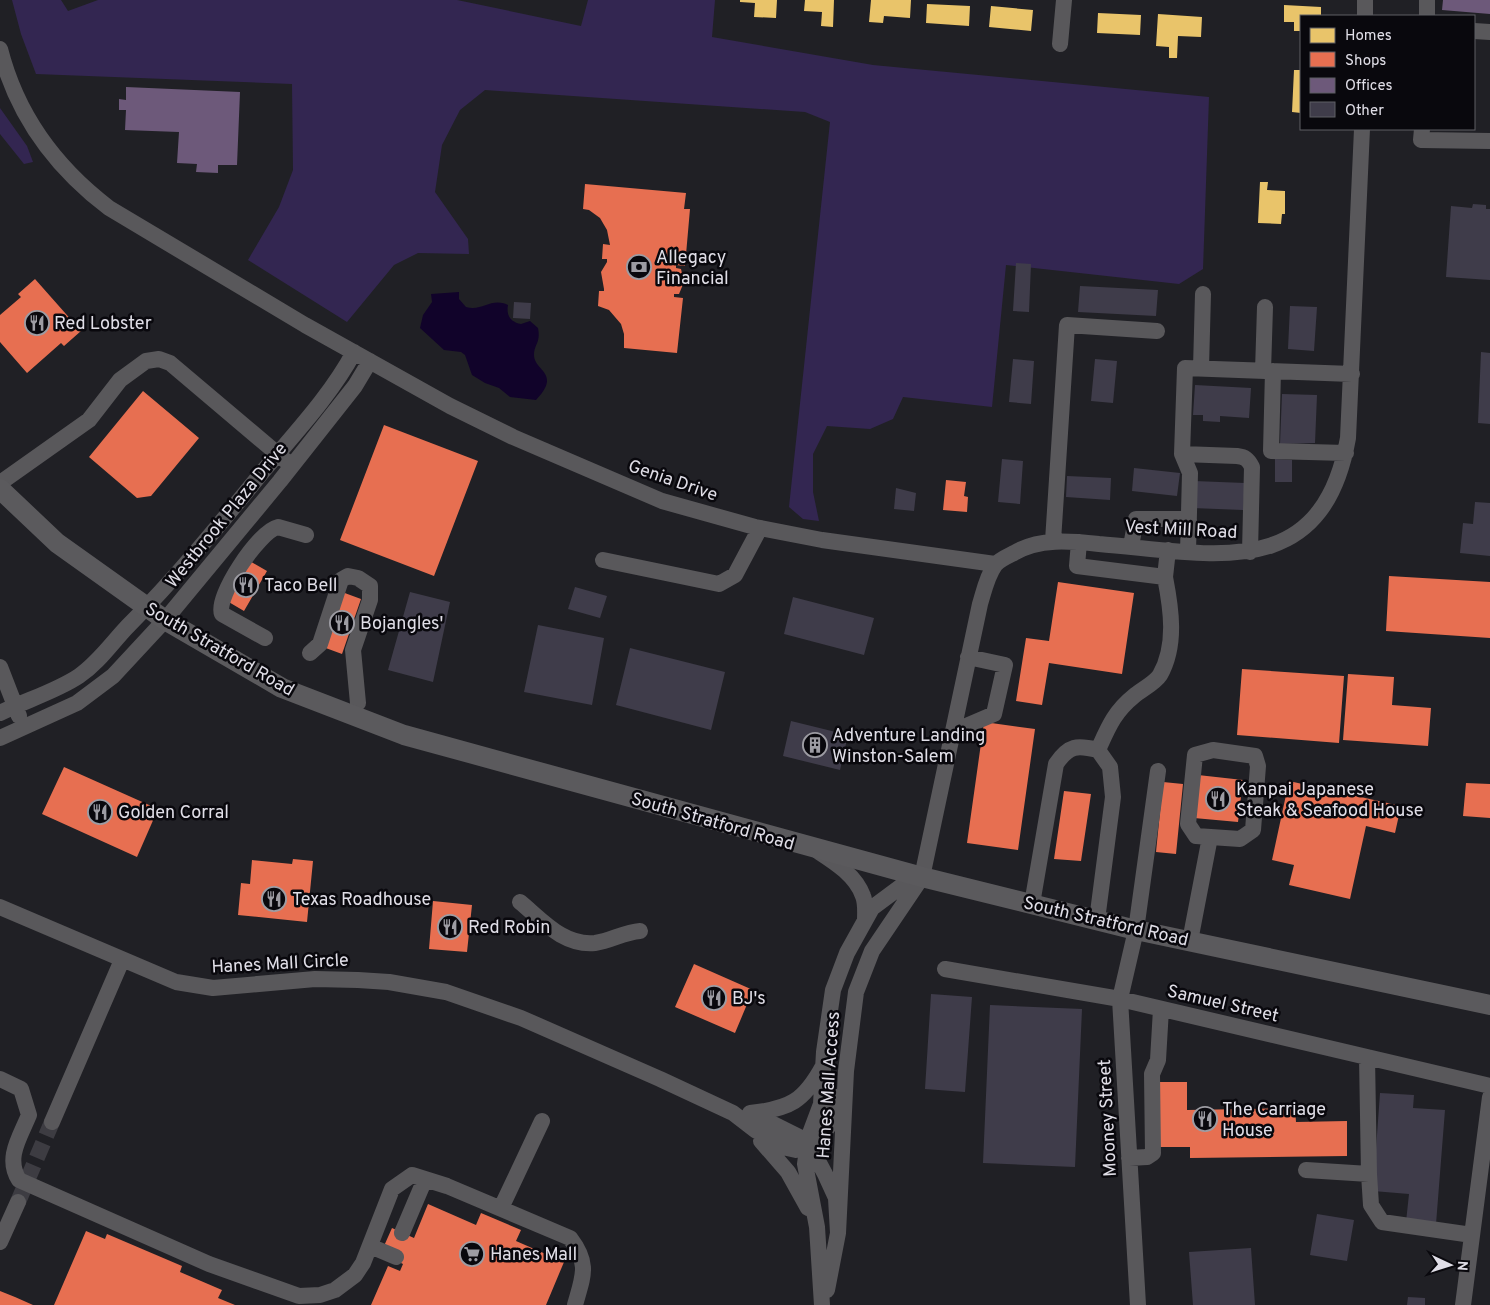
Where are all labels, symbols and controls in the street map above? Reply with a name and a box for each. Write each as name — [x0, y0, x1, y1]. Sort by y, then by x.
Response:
legend — [1300, 15, 1475, 130]
text: Homes — [1345, 27, 1392, 46]
text: Shops — [1345, 52, 1386, 71]
text: Offices — [1345, 77, 1392, 96]
text: Other — [1345, 102, 1384, 121]
place label: Allegacy Financial — [656, 247, 729, 291]
bank icon: Allegacy Financial — [626, 254, 652, 280]
restaurant icon: Red Lobster — [24, 310, 50, 336]
place label: Red Lobster — [54, 313, 152, 336]
street label: Westbrook Plaza Drive — [161, 439, 293, 593]
street label: Genia Drive — [625, 455, 720, 507]
street label: Vest Mill Road — [1124, 516, 1238, 545]
restaurant icon: Taco Bell — [233, 572, 259, 598]
place label: Taco Bell — [264, 575, 338, 598]
street label: South Stratford Road — [140, 598, 298, 702]
restaurant icon: Bojangles' — [329, 610, 355, 636]
place label: Bojangles' — [360, 613, 443, 636]
place label: Adventure Landing Winston-Salem — [832, 725, 986, 769]
building icon: Adventure Landing Winston-Salem — [802, 732, 828, 758]
place label: Kanpai Japanese Steak & Seafood House — [1236, 779, 1423, 823]
restaurant icon: Kanpai Japanese Steak & Seafood House — [1205, 786, 1231, 812]
street label: South Stratford Road — [628, 788, 797, 857]
restaurant icon: Golden Corral — [87, 799, 113, 825]
place label: Golden Corral — [118, 802, 229, 825]
restaurant icon: Texas Roadhouse — [261, 886, 287, 912]
place label: Texas Roadhouse — [292, 889, 431, 912]
street label: South Stratford Road — [1021, 892, 1190, 953]
restaurant icon: Red Robin — [437, 914, 463, 940]
place label: Red Robin — [468, 917, 550, 940]
street label: Hanes Mall Circle — [211, 949, 349, 980]
street label: Samuel Street — [1165, 980, 1281, 1028]
restaurant icon: BJ's — [701, 985, 727, 1011]
place label: BJ's — [732, 988, 766, 1011]
street label: Hanes Mall Access — [813, 1011, 846, 1159]
street label: Mooney Street — [1094, 1058, 1123, 1177]
place label: The Carriage House — [1222, 1099, 1326, 1143]
restaurant icon: The Carriage House — [1192, 1106, 1218, 1132]
north arrow — [1425, 1240, 1475, 1290]
supermarket icon: Hanes Mall — [459, 1241, 485, 1267]
place label: Hanes Mall — [490, 1244, 577, 1267]
text: N — [1453, 1260, 1470, 1271]

